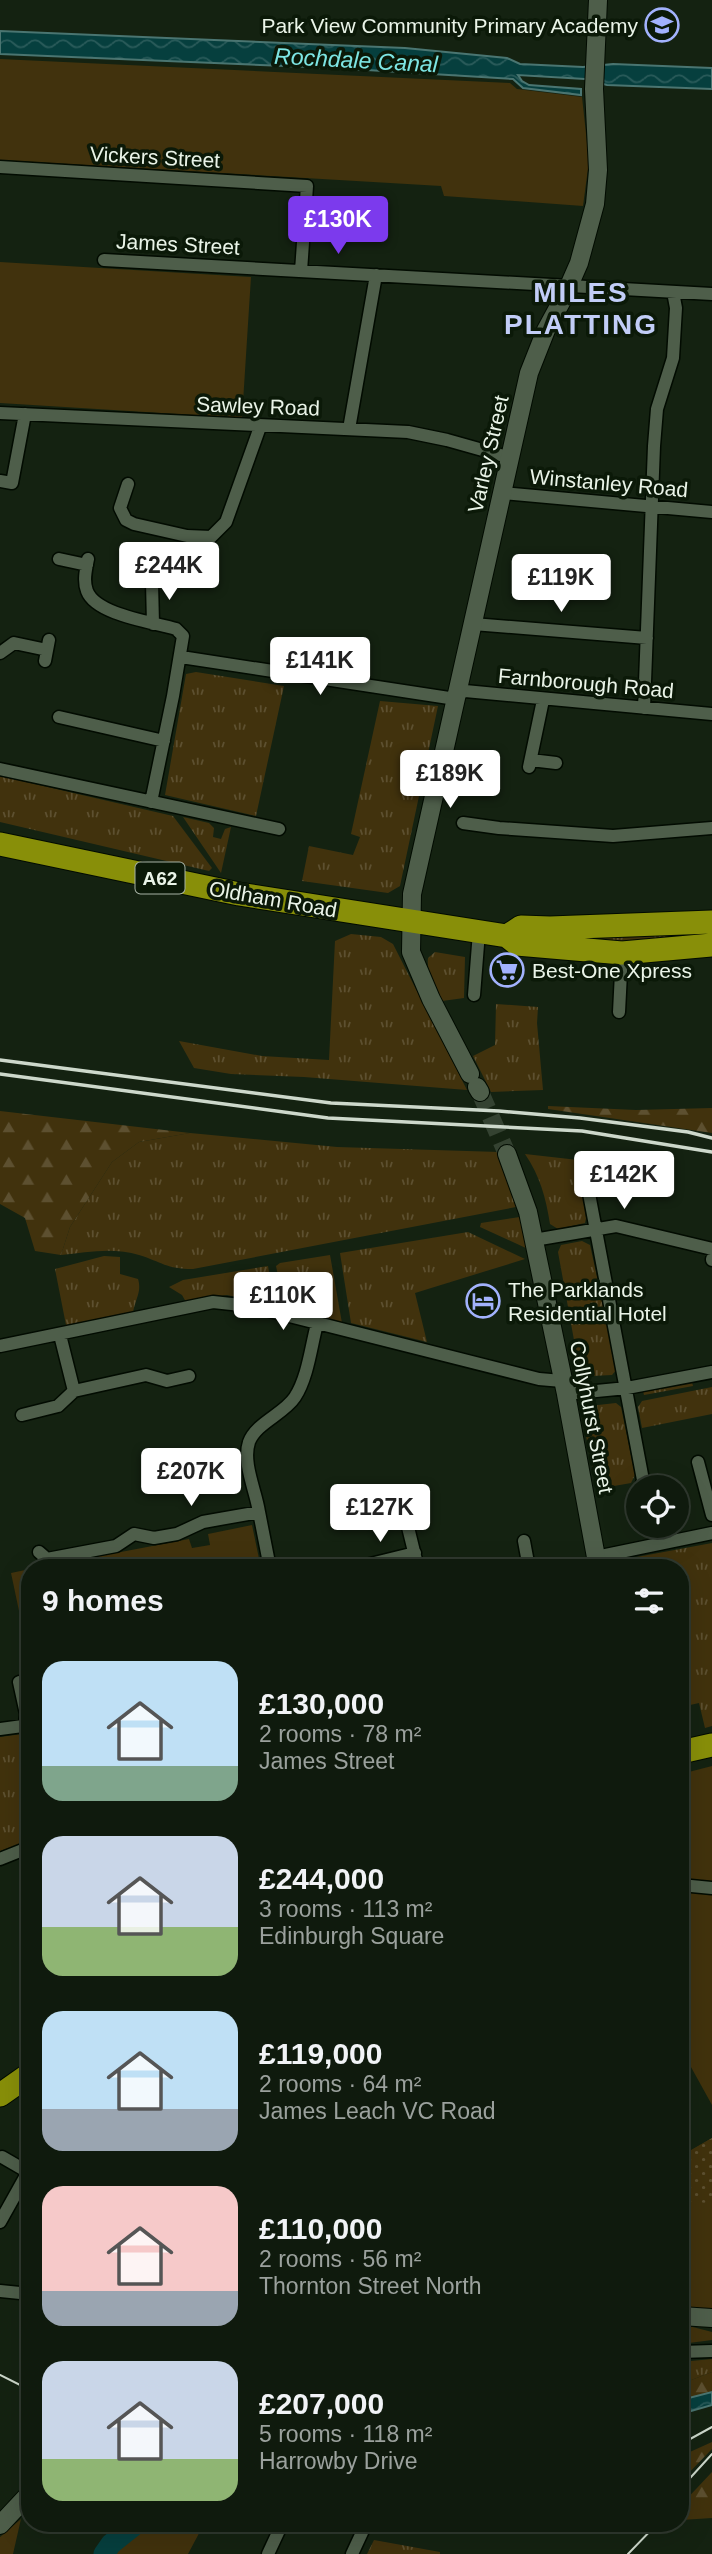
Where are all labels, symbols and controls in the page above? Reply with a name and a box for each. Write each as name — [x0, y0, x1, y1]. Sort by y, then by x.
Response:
school or university icon: Park View Community Primary Academy — [643, 6, 681, 44]
place label: Park View Community Primary Academy — [261, 14, 638, 37]
water label: Rochdale Canal — [274, 43, 439, 77]
street label: Vickers Street — [89, 142, 221, 172]
pin: £130K — [289, 196, 387, 256]
text: £130K — [304, 206, 372, 232]
street label: James Street — [116, 229, 241, 259]
district label: MILES PLATTING — [504, 277, 658, 340]
street label: Sawley Road — [196, 392, 320, 420]
street label: Varley Street — [463, 393, 513, 515]
street label: Winstanley Road — [529, 465, 689, 501]
pin: £244K — [120, 542, 218, 602]
text: £244K — [135, 552, 203, 578]
pin: £119K — [512, 554, 610, 614]
text: £119K — [528, 564, 594, 590]
pin: £141K — [271, 638, 369, 697]
text: £141K — [286, 647, 354, 673]
street label: Farnborough Road — [497, 664, 675, 702]
pin: £189K — [401, 750, 499, 810]
text: £189K — [416, 760, 484, 786]
road number: A62 — [136, 862, 184, 894]
street label: Oldham Road — [207, 876, 339, 922]
supermarket icon: Best-One Xpress — [488, 951, 526, 989]
place label: Best-One Xpress — [532, 959, 692, 982]
pin: £142K — [575, 1152, 673, 1211]
text: £142K — [590, 1161, 658, 1187]
pin: £110K — [234, 1272, 332, 1332]
place label: The Parklands Residential Hotel — [508, 1278, 667, 1325]
text: £110K — [250, 1282, 316, 1308]
hotel icon: The Parklands Residential Hotel — [464, 1282, 502, 1320]
street label: Collyhurst Street — [566, 1339, 618, 1496]
pin: £207K — [142, 1448, 240, 1508]
text: £207K — [157, 1458, 225, 1484]
map controls — [626, 1475, 689, 1538]
button: locate — [626, 1475, 689, 1538]
pin: £127K — [331, 1484, 429, 1544]
text: £127K — [346, 1494, 414, 1520]
icon: filters — [630, 1582, 668, 1620]
text: 9 homes — [42, 1584, 164, 1617]
text: £130,000 — [259, 1687, 384, 1720]
icon: home — [98, 1689, 182, 1773]
text: 2 rooms · 78 m² — [259, 1721, 421, 1747]
text: James Street — [259, 1748, 395, 1774]
text: £244,000 — [259, 1862, 384, 1895]
icon: home — [98, 1864, 182, 1948]
text: 3 rooms · 113 m² — [259, 1896, 432, 1922]
text: Edinburgh Square — [259, 1923, 444, 1949]
text: £119,000 — [259, 2037, 382, 2070]
icon: home — [98, 2039, 182, 2123]
text: 2 rooms · 64 m² — [259, 2071, 421, 2097]
text: James Leach VC Road — [259, 2098, 496, 2124]
text: £110,000 — [259, 2212, 382, 2245]
icon: home — [98, 2214, 182, 2298]
text: 2 rooms · 56 m² — [259, 2246, 421, 2272]
text: Thornton Street North — [259, 2273, 481, 2299]
text: £207,000 — [259, 2387, 384, 2420]
icon: home — [98, 2389, 182, 2473]
text: 5 rooms · 118 m² — [259, 2421, 432, 2447]
text: Harrowby Drive — [259, 2448, 417, 2474]

